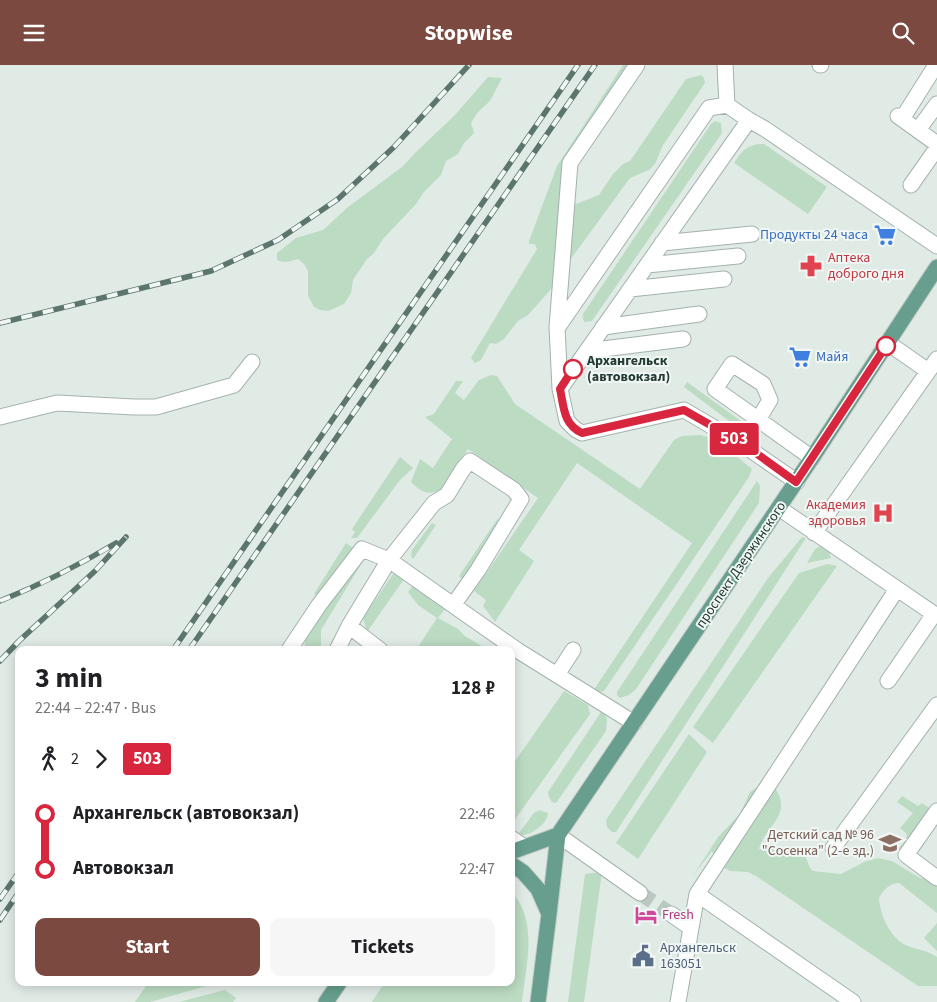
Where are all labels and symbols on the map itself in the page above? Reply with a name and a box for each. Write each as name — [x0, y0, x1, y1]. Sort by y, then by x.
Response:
supermarket icon: Продукты 24 часа — [872, 222, 898, 248]
place label: Продукты 24 часа — [760, 225, 868, 245]
place label: Аптека доброго дня — [828, 248, 904, 284]
pharmacy icon: Аптека доброго дня — [798, 253, 824, 279]
unlabelled marker — [876, 336, 896, 356]
supermarket icon: Майя — [787, 344, 813, 370]
place label: Майя — [816, 347, 848, 367]
place label: Архангельск (автовокзал) — [586, 351, 670, 387]
marker: Архангельск (автовокзал) — [563, 359, 583, 379]
line badge: 503 — [705, 423, 763, 455]
place label: Академия здоровья — [806, 495, 866, 531]
street label: проспект Дзержинского — [691, 498, 791, 632]
hospital icon: Академия здоровья — [870, 500, 896, 526]
place label: Детский сад № 96 "Сосенка" (2-е зд.) — [762, 825, 874, 861]
school or university icon: Детский сад № 96 "Сосенка" (2-е зд.) — [877, 830, 903, 856]
hotel icon: Fresh — [633, 902, 659, 928]
place label: Fresh — [662, 905, 694, 925]
place label: Архангельск 163051 — [660, 938, 736, 974]
public building icon: Архангельск 163051 — [630, 943, 656, 969]

